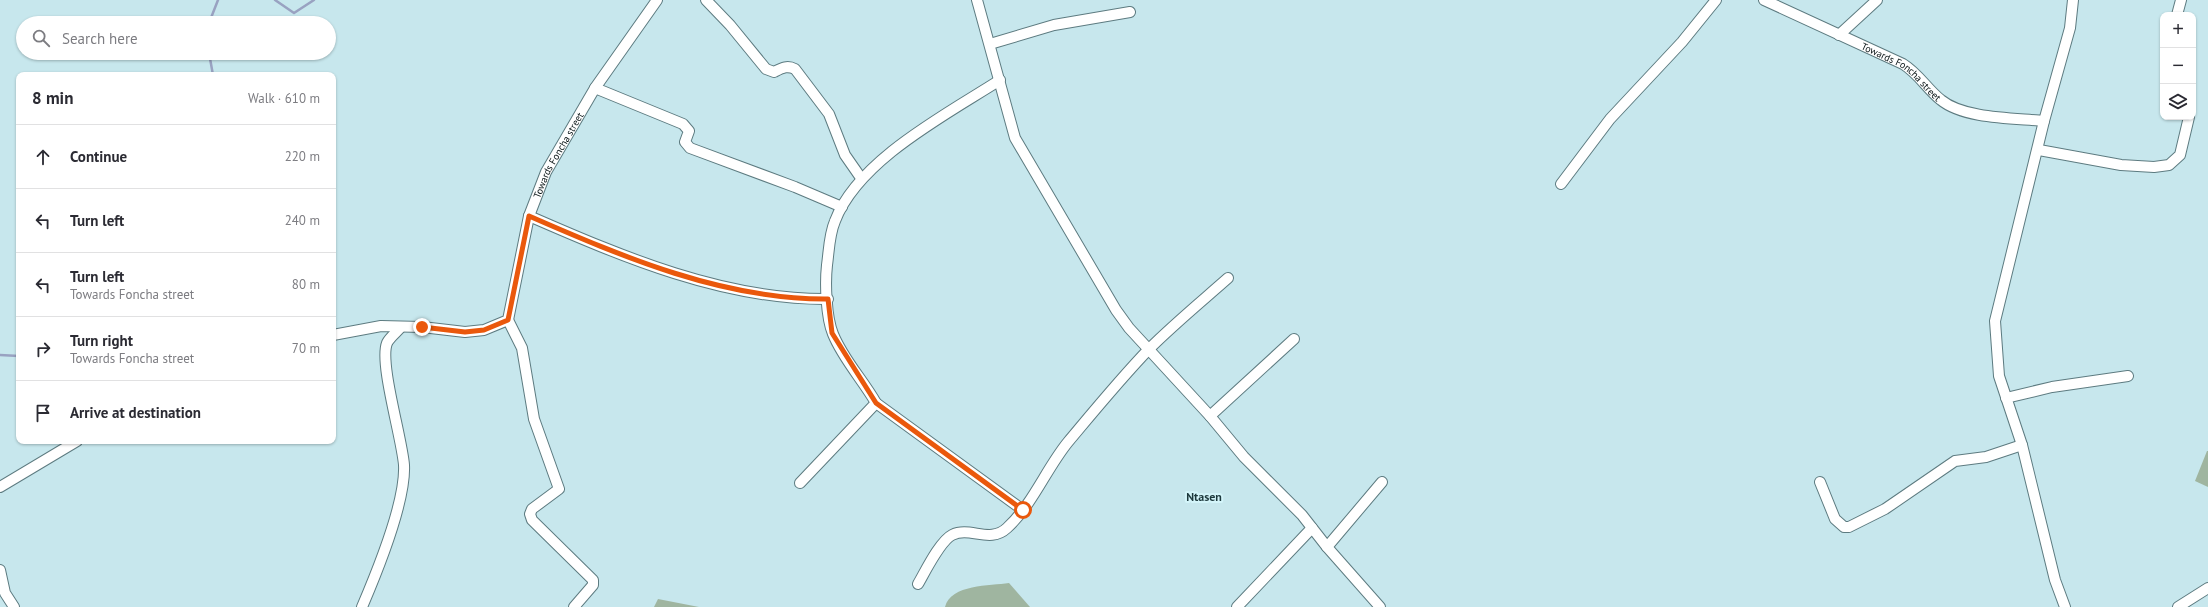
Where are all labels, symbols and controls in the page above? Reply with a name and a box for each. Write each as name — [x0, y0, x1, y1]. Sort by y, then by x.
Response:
map controls — [2160, 12, 2196, 120]
button: + — [2160, 12, 2196, 48]
search box — [16, 16, 336, 60]
icon: search — [30, 27, 52, 49]
text: Search here — [62, 29, 138, 48]
street label: Towards Foncha street — [1860, 39, 1944, 104]
button: − — [2160, 48, 2196, 84]
button: layers — [2160, 84, 2196, 120]
text: 8 min — [32, 87, 73, 109]
text: Walk · 610 m — [248, 90, 320, 107]
street label: Towards Foncha street — [530, 109, 586, 200]
icon: ahead — [32, 146, 54, 168]
text: Continue — [70, 147, 127, 166]
text: 220 m — [285, 148, 320, 165]
icon: left — [32, 210, 54, 232]
text: Turn left — [70, 211, 124, 230]
text: 240 m — [285, 212, 320, 229]
text: Turn left — [70, 267, 124, 286]
icon: left — [32, 274, 54, 296]
text: 80 m — [292, 276, 320, 293]
text: Towards Foncha street — [70, 286, 194, 303]
route end — [413, 318, 431, 336]
text: Turn right — [70, 331, 133, 350]
icon: right — [32, 338, 54, 360]
text: 70 m — [292, 340, 320, 357]
text: Towards Foncha street — [70, 350, 194, 367]
icon: arrive — [32, 402, 54, 424]
text: Arrive at destination — [70, 403, 201, 422]
district label: Ntasen — [1186, 489, 1222, 504]
route start — [1014, 501, 1032, 519]

